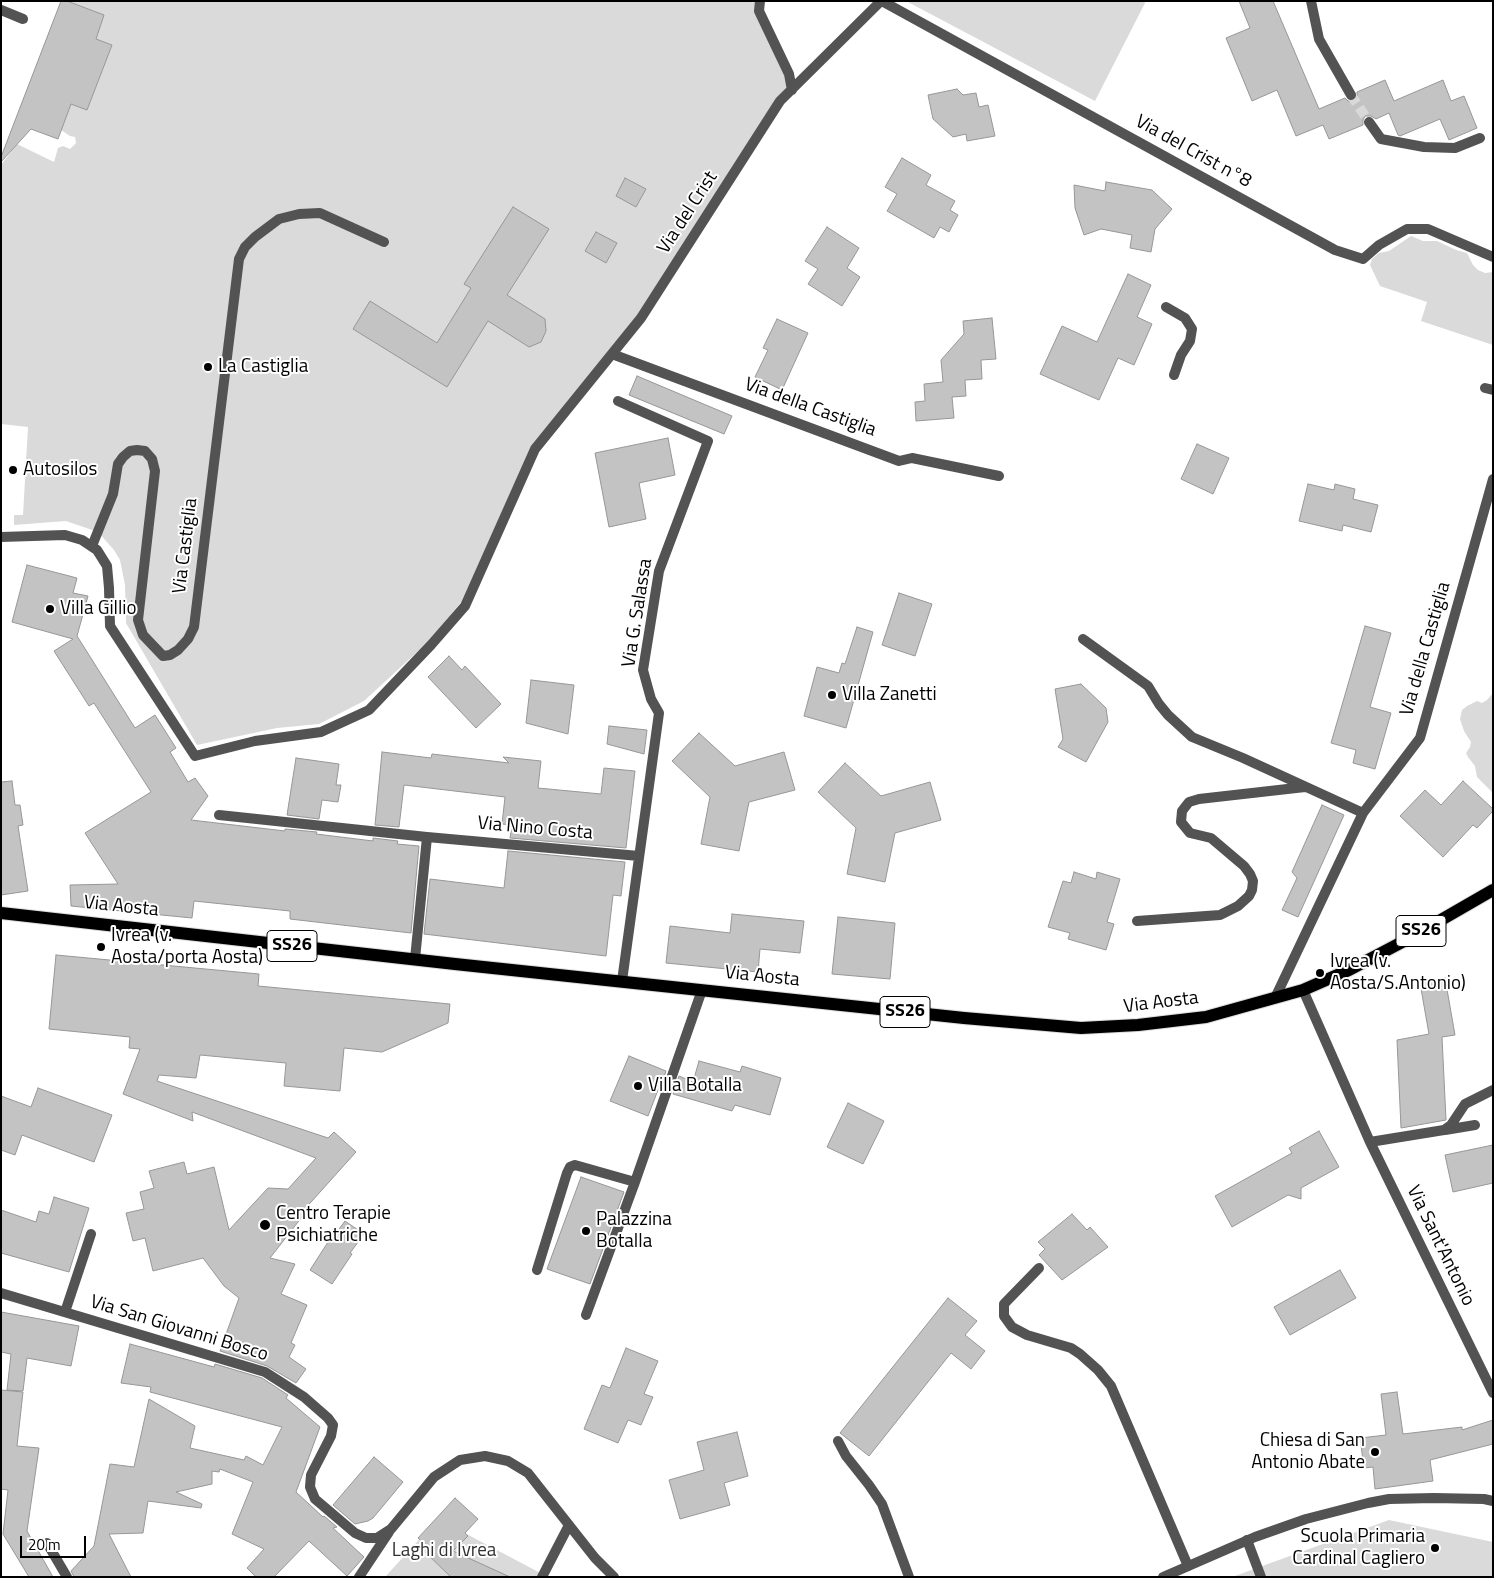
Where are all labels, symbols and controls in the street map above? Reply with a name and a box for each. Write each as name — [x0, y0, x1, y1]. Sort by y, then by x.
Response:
street label: Via del Crist n°8 — [1131, 111, 1255, 193]
street label: Via del Crist — [653, 168, 723, 258]
place label: La Castiglia — [218, 356, 308, 378]
marker: La Castiglia — [202, 361, 214, 373]
street label: Via della Castiglia — [741, 374, 879, 442]
place label: Autosilos — [23, 459, 97, 481]
marker: Autosilos — [7, 464, 19, 476]
street label: Via Castiglia — [169, 497, 203, 595]
street label: Via G. Salassa — [618, 557, 658, 669]
street label: Via della Castiglia — [1396, 579, 1456, 719]
place label: Villa Gillio — [60, 598, 137, 620]
marker: Villa Gillio — [44, 603, 56, 615]
place label: Villa Zanetti — [842, 684, 937, 706]
marker: Villa Zanetti — [826, 689, 838, 701]
street label: Via Nino Costa — [476, 813, 594, 845]
street label: Via Aosta — [82, 892, 160, 922]
road number: SS26 — [1396, 916, 1446, 946]
place label: Ivrea (v. Aosta/porta Aosta) — [111, 925, 263, 969]
road number: SS26 — [267, 930, 317, 961]
marker: Ivrea (v. Aosta/porta Aosta) — [95, 941, 107, 953]
place label: Ivrea (v. Aosta/S.Antonio) — [1330, 951, 1466, 995]
street label: Via Aosta — [723, 962, 801, 992]
marker: Ivrea (v. Aosta/S.Antonio) — [1314, 967, 1326, 979]
street label: Via Aosta — [1122, 987, 1200, 1019]
road number: SS26 — [880, 996, 930, 1028]
place label: Villa Botalla — [648, 1075, 742, 1097]
marker: Villa Botalla — [632, 1080, 644, 1092]
street label: Via Sant'Antonio — [1401, 1182, 1479, 1310]
place label: Centro Terapie Psichiatriche — [276, 1203, 391, 1247]
place label: Palazzina Botalla — [596, 1209, 672, 1253]
marker: Centro Terapie Psichiatriche — [258, 1218, 272, 1232]
marker: Palazzina Botalla — [580, 1225, 592, 1237]
street label: Via San Giovanni Bosco — [87, 1291, 271, 1367]
place label: Chiesa di San Antonio Abate — [1251, 1430, 1365, 1474]
marker: Chiesa di San Antonio Abate — [1369, 1446, 1381, 1458]
scale bar — [22, 1526, 89, 1558]
place label: Scuola Primaria Cardinal Cagliero — [1292, 1526, 1425, 1570]
text: 20 m — [28, 1533, 61, 1556]
park label: Laghi di Ivrea — [392, 1540, 496, 1562]
marker: Scuola Primaria Cardinal Cagliero — [1429, 1542, 1441, 1554]

